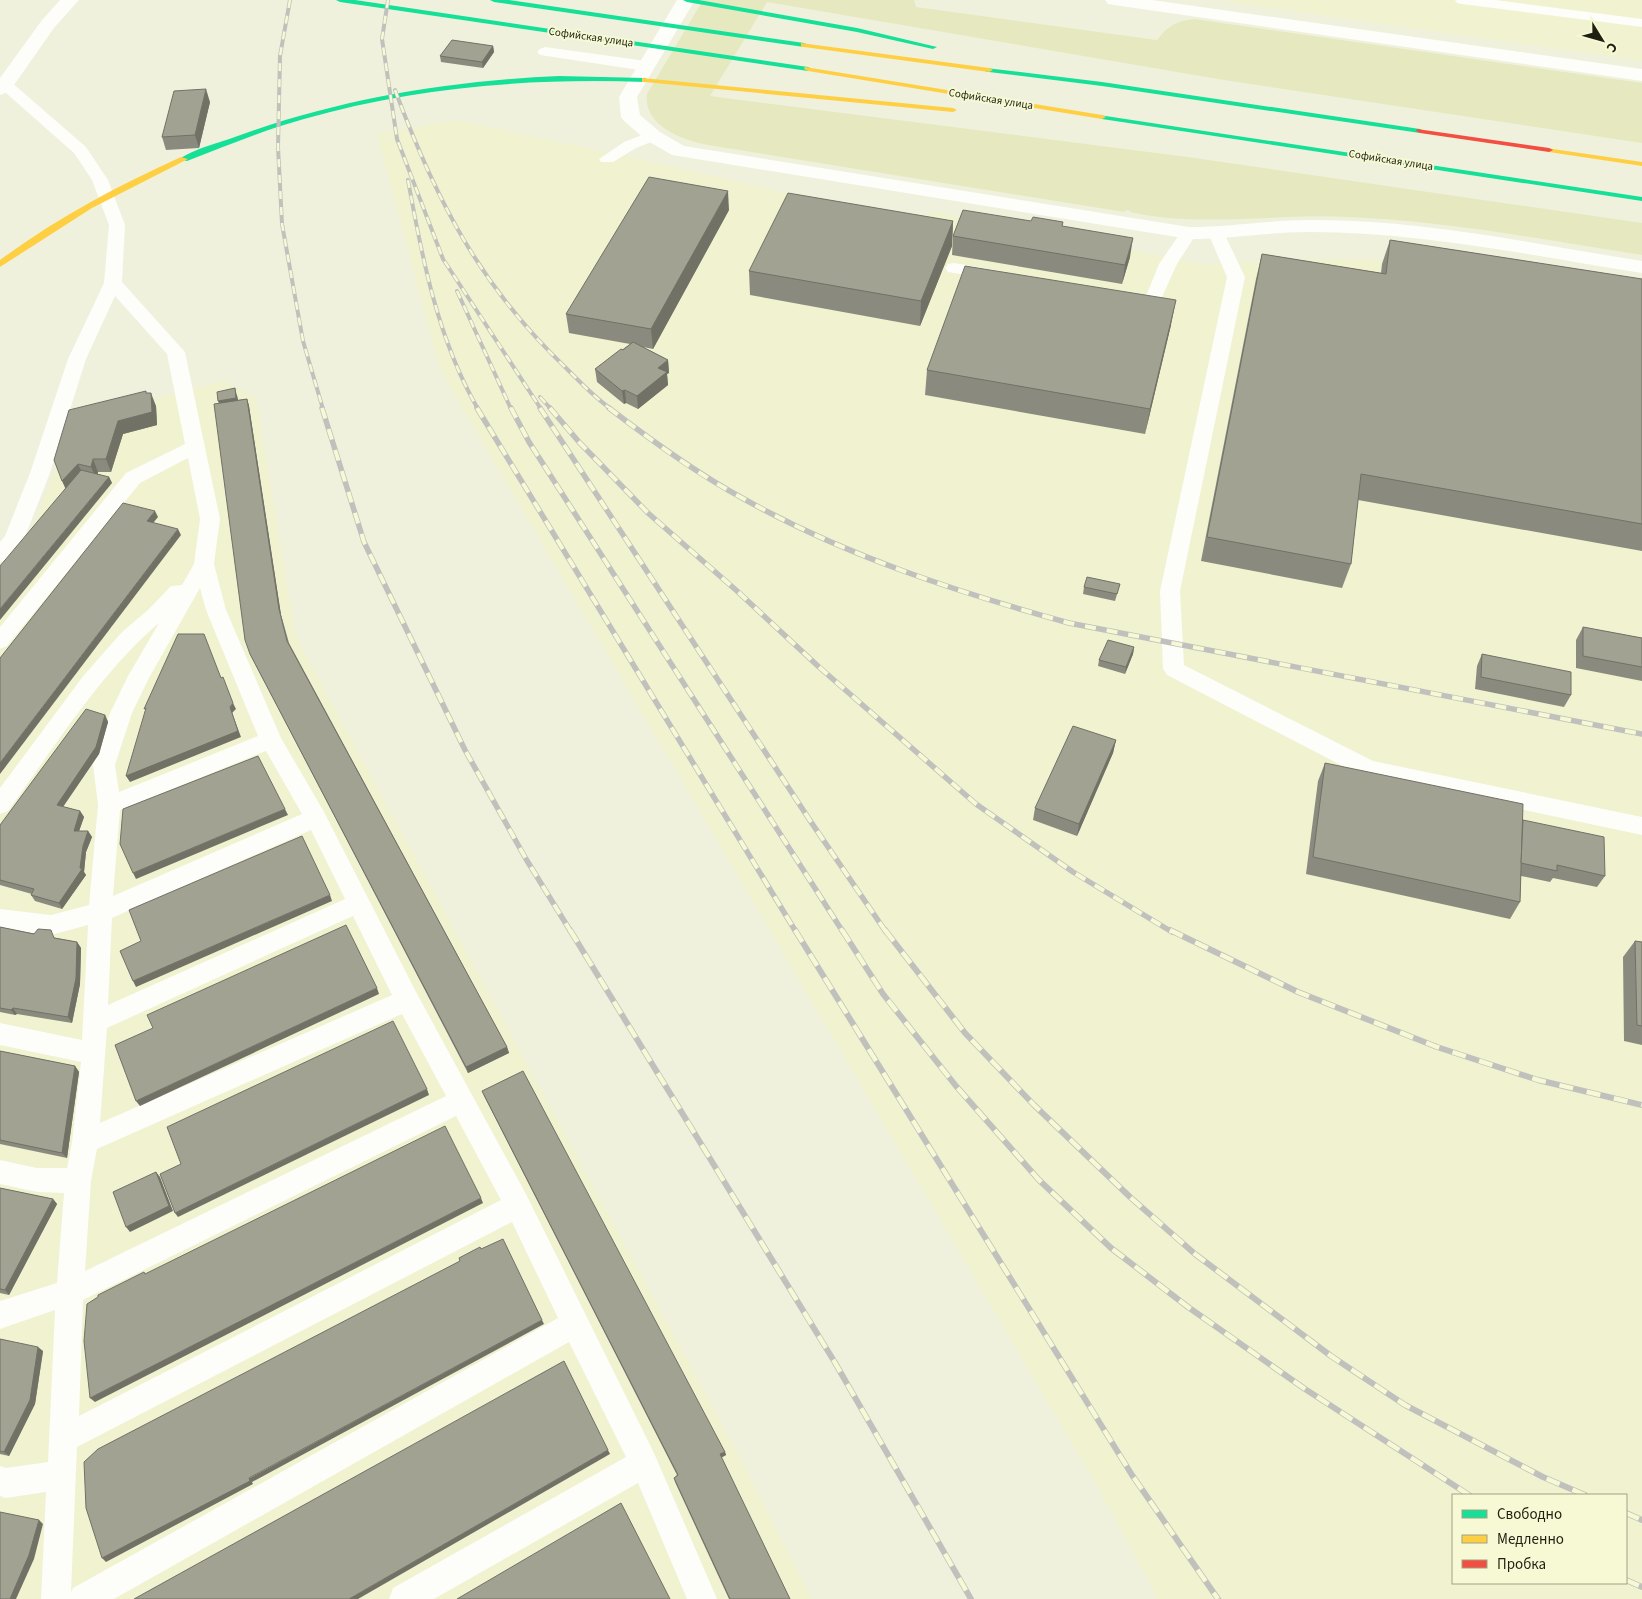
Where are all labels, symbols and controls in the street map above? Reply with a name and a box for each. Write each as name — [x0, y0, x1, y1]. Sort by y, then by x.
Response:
north arrow — [1577, 15, 1627, 65]
street label: Софийская улица — [548, 24, 634, 50]
text: С — [1601, 38, 1622, 56]
street label: Софийская улица — [948, 85, 1034, 113]
street label: Софийская улица — [1348, 146, 1434, 174]
legend — [1452, 1494, 1627, 1584]
text: Свободно — [1497, 1504, 1562, 1525]
text: Медленно — [1497, 1529, 1564, 1550]
text: Пробка — [1497, 1554, 1546, 1575]

